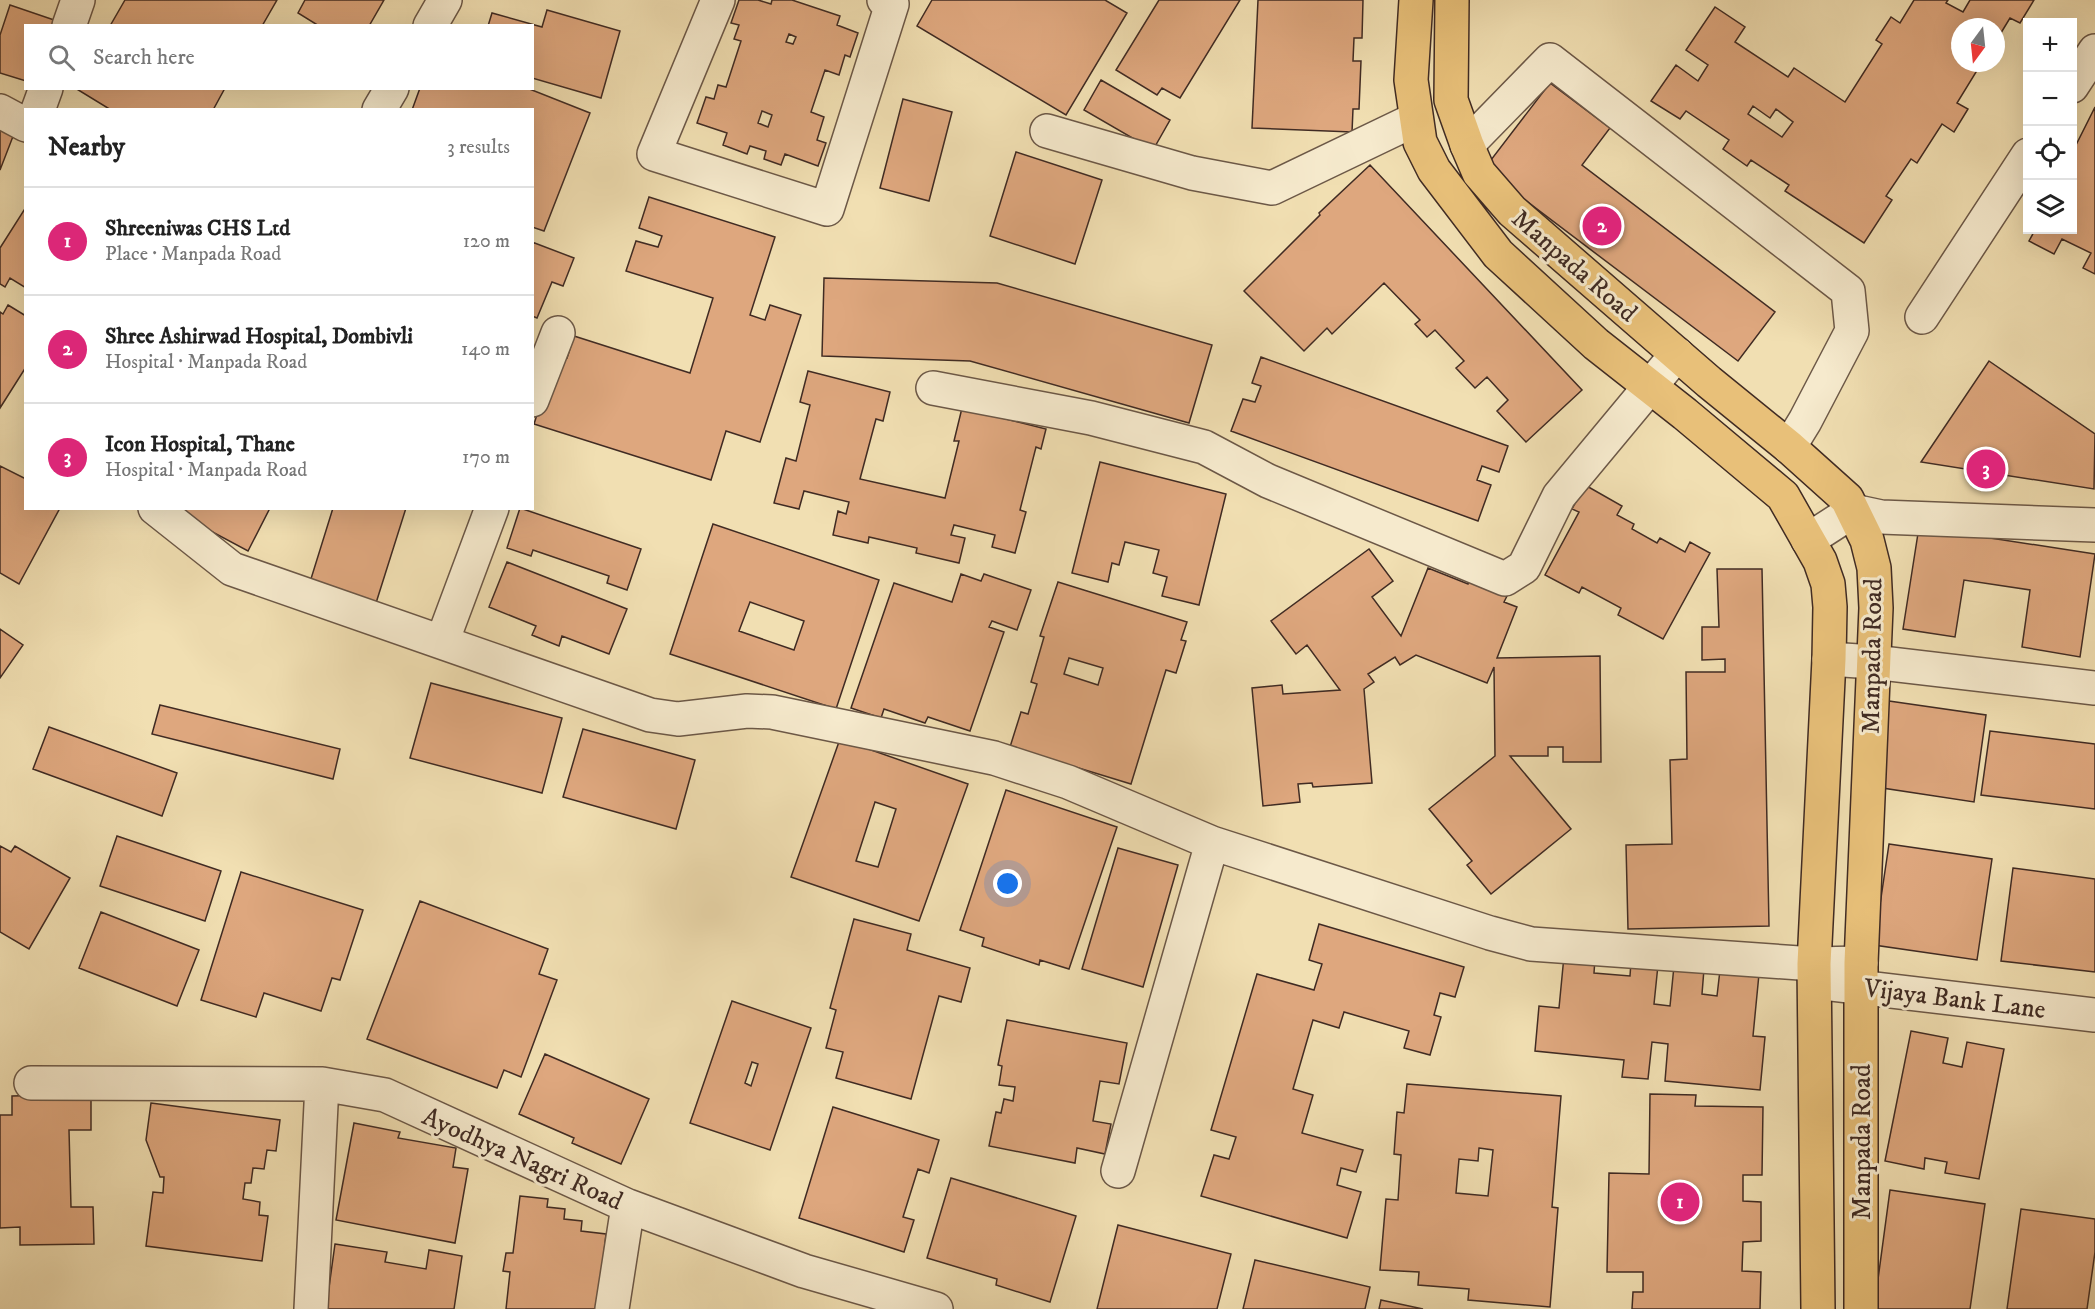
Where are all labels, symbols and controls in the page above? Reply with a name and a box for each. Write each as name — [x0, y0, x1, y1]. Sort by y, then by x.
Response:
north arrow — [1951, 18, 2005, 72]
map controls — [2023, 18, 2077, 234]
button: + — [2023, 18, 2077, 72]
search box — [24, 24, 534, 90]
icon: search — [45, 41, 78, 74]
text: Search here — [93, 44, 195, 71]
button: − — [2023, 72, 2077, 126]
button: locate — [2023, 126, 2077, 180]
text: Nearby — [48, 131, 125, 164]
text: 3 results — [447, 135, 510, 160]
button: layers — [2023, 180, 2077, 234]
street label: Manpada Road — [1504, 203, 1644, 330]
pin: 2 — [1582, 204, 1622, 248]
text: Shreeniwas CHS Ltd — [105, 215, 290, 242]
text: 1 — [64, 229, 71, 254]
text: 120 m — [463, 229, 510, 254]
text: Place · Manpada Road — [105, 242, 281, 267]
text: Shree Ashirwad Hospital, Dombivli — [105, 323, 413, 350]
text: 2 — [63, 337, 72, 362]
text: 140 m — [461, 337, 510, 362]
text: Hospital · Manpada Road — [105, 350, 307, 375]
text: Icon Hospital, Thane — [105, 431, 295, 458]
text: 3 — [64, 445, 71, 470]
text: 170 m — [462, 445, 510, 470]
pin: 3 — [1966, 446, 2006, 492]
text: Hospital · Manpada Road — [105, 458, 307, 483]
street label: Manpada Road — [1855, 578, 1890, 734]
your location — [993, 869, 1022, 898]
street label: Vijaya Bank Lane — [1861, 972, 2047, 1027]
street label: Manpada Road — [1846, 1064, 1879, 1220]
street label: Ayodhya Nagri Road — [417, 1100, 628, 1218]
pin: 1 — [1660, 1180, 1700, 1224]

